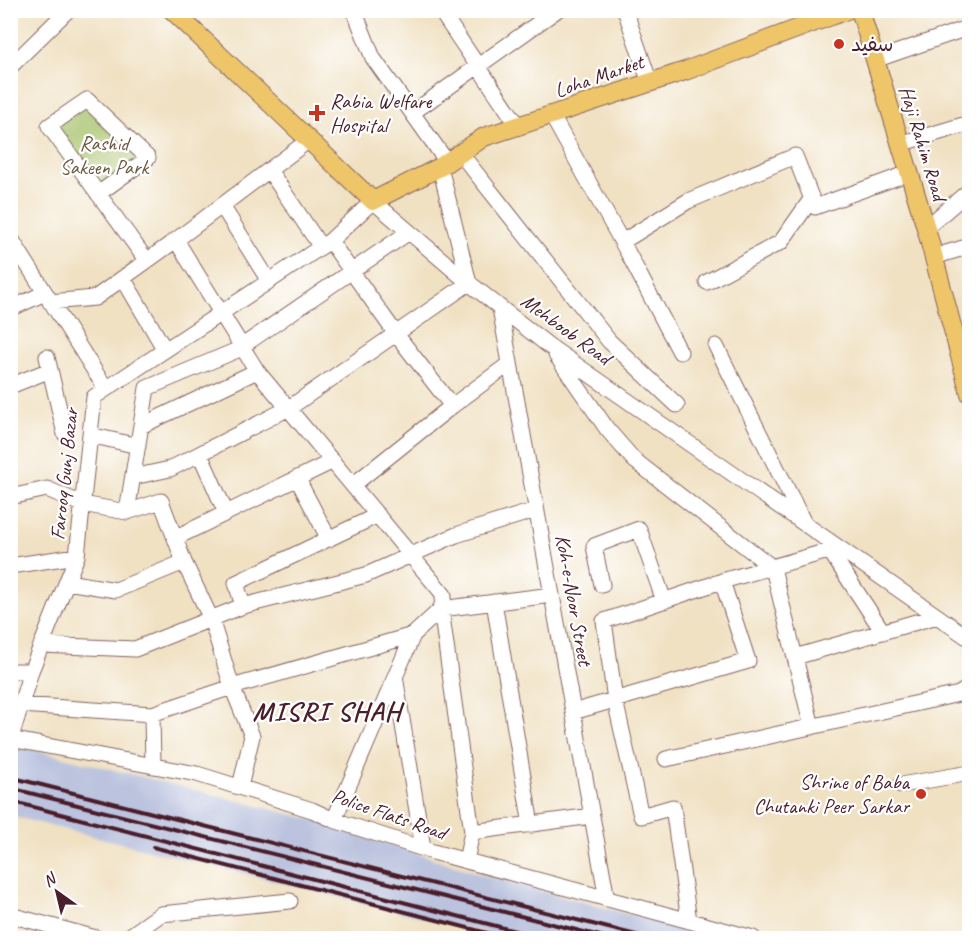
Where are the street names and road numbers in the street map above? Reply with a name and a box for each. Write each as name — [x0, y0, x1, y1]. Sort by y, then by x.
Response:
street label: Loha Market — [551, 48, 649, 103]
street label: Haji Rahim Road — [893, 83, 954, 207]
street label: Mehboob Road — [516, 288, 619, 373]
street label: Farooq Gunj Bazar — [44, 405, 84, 541]
street label: Koh-e-Noor Street — [550, 533, 599, 669]
street label: Police Flats Road — [328, 782, 452, 847]

